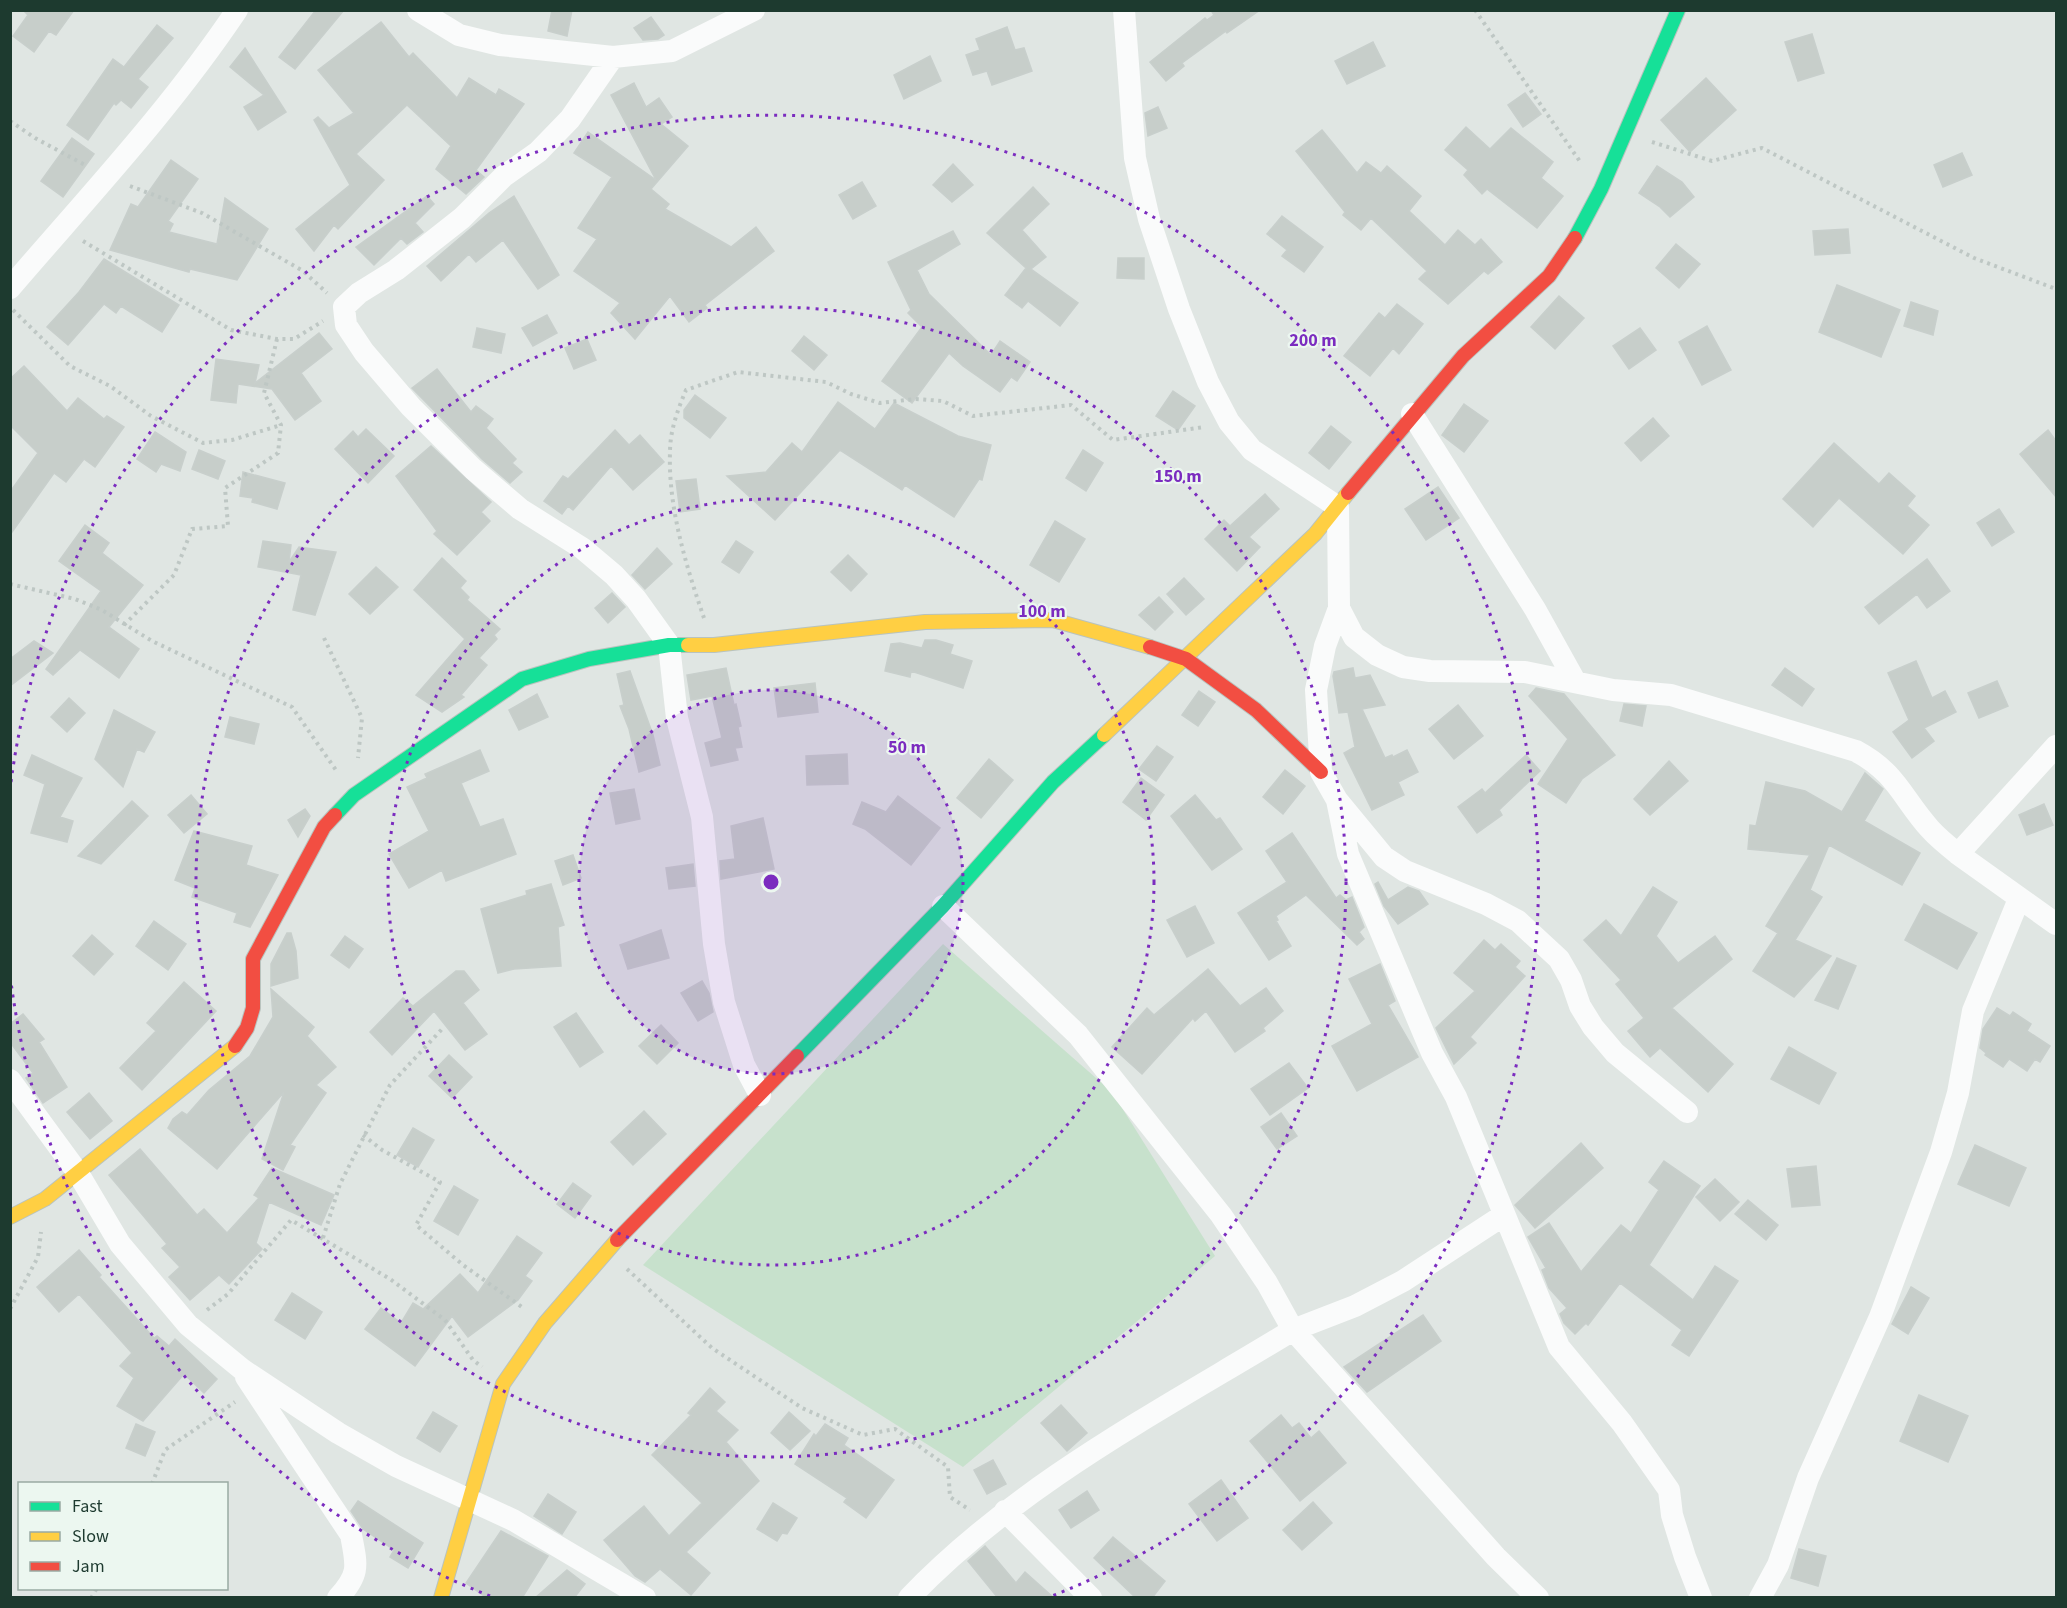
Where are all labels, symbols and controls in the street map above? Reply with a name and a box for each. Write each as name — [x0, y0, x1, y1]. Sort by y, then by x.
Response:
text: 200 m — [1289, 328, 1337, 353]
text: 150 m — [1154, 464, 1202, 489]
text: 100 m — [1018, 599, 1066, 624]
text: 50 m — [888, 735, 926, 760]
centre of rings — [761, 872, 781, 892]
legend — [18, 1482, 228, 1590]
text: Fast — [72, 1494, 103, 1519]
text: Slow — [72, 1524, 109, 1549]
text: Jam — [72, 1554, 105, 1579]

